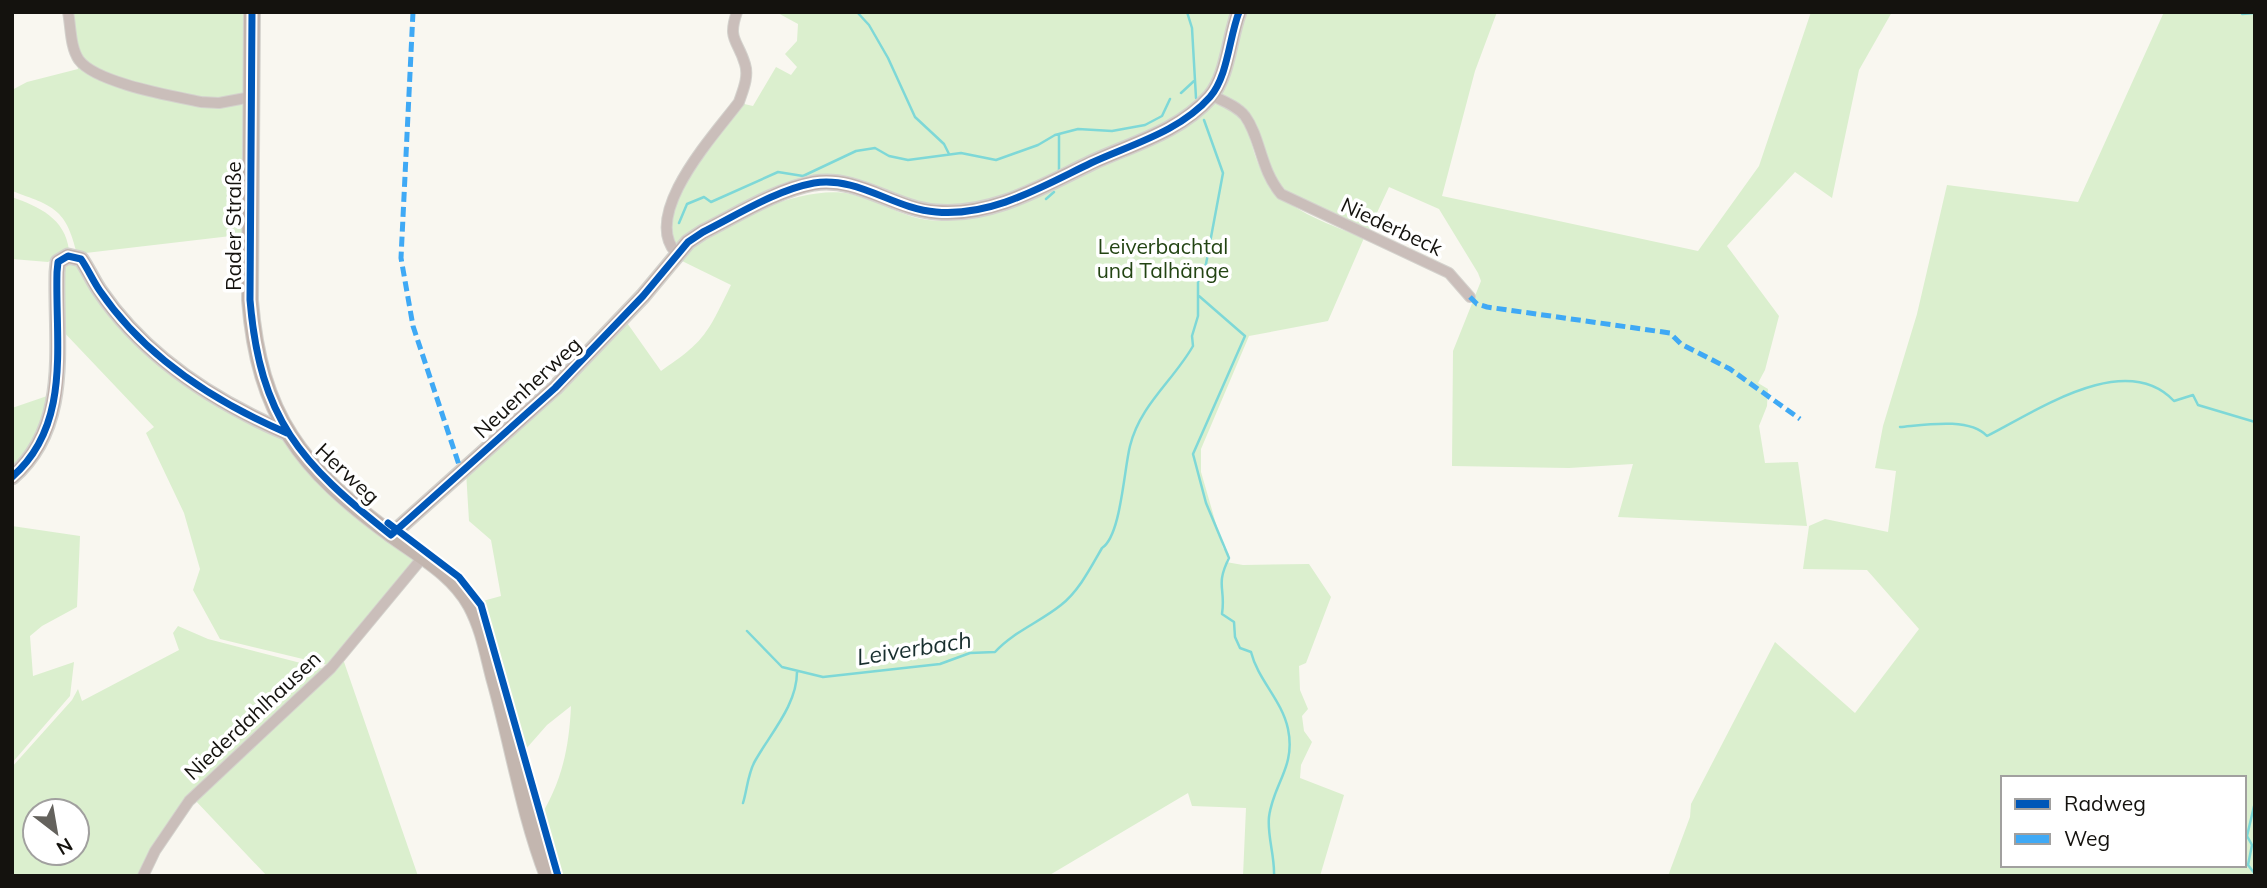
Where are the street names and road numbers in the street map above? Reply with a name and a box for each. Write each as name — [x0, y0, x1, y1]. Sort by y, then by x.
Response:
street label: Rader Straße — [220, 161, 246, 291]
street label: Niederbeck — [1337, 191, 1447, 261]
street label: Neuenherweg — [468, 331, 586, 443]
street label: Herweg — [311, 437, 385, 509]
street label: Niederdahlhausen — [178, 645, 326, 785]

